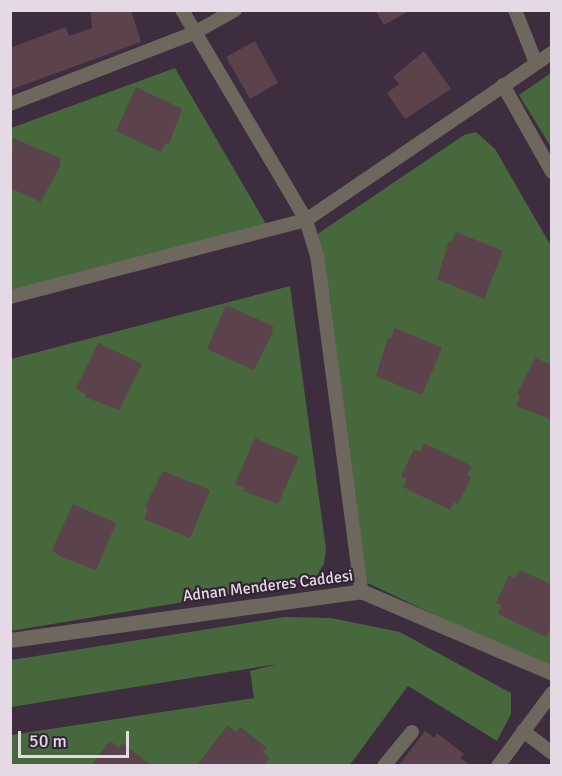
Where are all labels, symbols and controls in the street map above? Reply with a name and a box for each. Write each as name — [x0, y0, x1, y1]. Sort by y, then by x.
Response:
street label: Adnan Menderes Caddesi — [182, 566, 354, 606]
scale bar — [21, 719, 132, 757]
text: 50 m — [29, 730, 67, 752]

